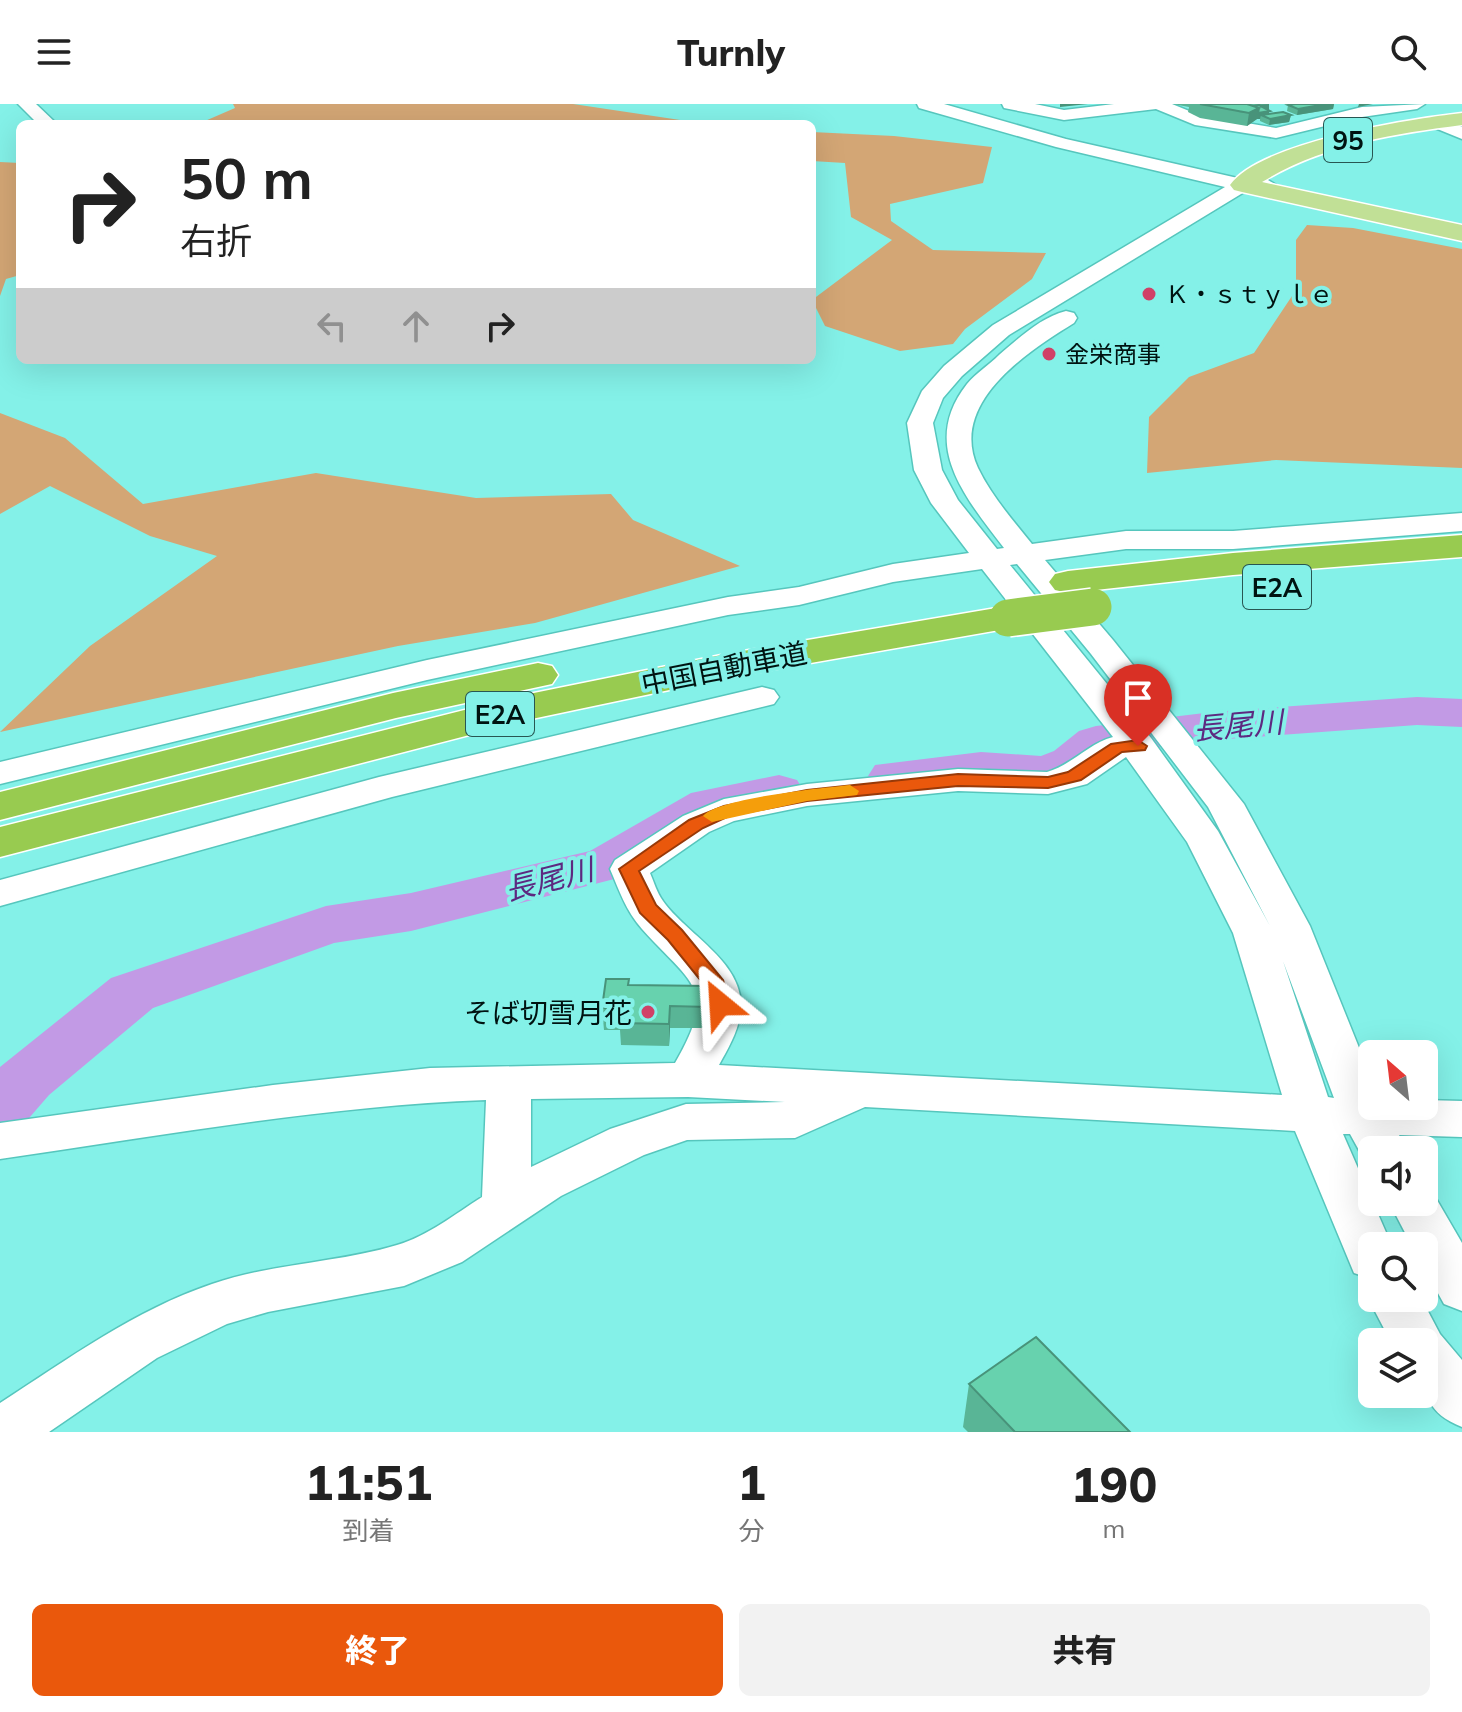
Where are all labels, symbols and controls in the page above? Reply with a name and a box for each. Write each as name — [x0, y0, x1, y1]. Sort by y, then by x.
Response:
icon: menu — [32, 30, 76, 74]
text: Turnly — [677, 30, 785, 75]
icon: search — [1386, 30, 1430, 74]
road number: 95 — [1324, 118, 1372, 162]
text: 50 m — [180, 143, 313, 213]
icon: right — [48, 152, 152, 256]
text: 右折 — [180, 218, 252, 263]
place label: Ｋ・ｓｔｙｌｅ — [1165, 279, 1333, 309]
marker: Ｋ・ｓｔｙｌｅ — [1140, 285, 1158, 303]
icon: left — [310, 304, 354, 348]
icon: ahead — [394, 304, 438, 348]
icon: right — [478, 304, 522, 348]
place label: 金栄商事 — [1065, 339, 1161, 369]
marker: 金栄商事 — [1040, 345, 1058, 363]
road number: E2A — [1243, 565, 1311, 609]
street label: 中国自動車道 — [638, 635, 810, 701]
pin — [1104, 664, 1172, 746]
icon: arrive — [1116, 676, 1160, 720]
road number: E2A — [466, 692, 534, 736]
water label: 長尾川 — [1192, 702, 1287, 748]
water label: 長尾川 — [501, 849, 600, 908]
position arrow — [678, 962, 762, 1046]
place label: そば切雪月花 — [464, 995, 632, 1030]
marker: そば切雪月花 — [639, 1003, 657, 1021]
north arrow — [1358, 1040, 1438, 1120]
map controls — [1358, 1040, 1438, 1408]
button: sound — [1358, 1136, 1438, 1216]
button: search — [1358, 1232, 1438, 1312]
button: layers — [1358, 1328, 1438, 1408]
text: 11:51 — [305, 1452, 432, 1512]
text: 1 — [737, 1452, 766, 1512]
text: 190 — [1071, 1454, 1157, 1514]
text: m — [1103, 1512, 1125, 1545]
text: 到着 — [343, 1514, 395, 1547]
text: 分 — [739, 1514, 765, 1547]
button: 終了 — [32, 1604, 723, 1696]
button: 共有 — [739, 1604, 1430, 1696]

